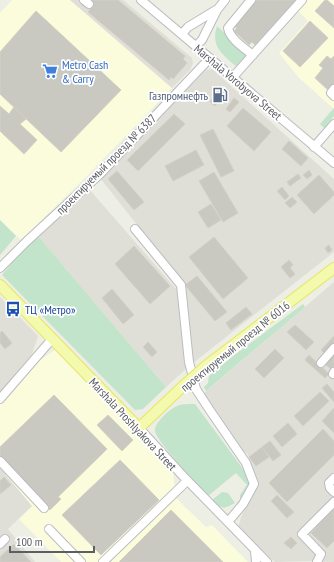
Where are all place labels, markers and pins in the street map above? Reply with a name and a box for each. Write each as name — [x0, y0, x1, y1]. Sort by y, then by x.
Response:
place label: Metro Cash & Carry — [62, 57, 108, 86]
supermarket icon: Metro Cash & Carry — [41, 62, 59, 80]
fuel station icon: Газпромнефть — [211, 86, 229, 104]
place label: Газпромнефть — [149, 88, 208, 103]
bus stop icon: ТЦ «Метро» — [4, 300, 22, 318]
place label: ТЦ «Метро» — [25, 302, 76, 317]

